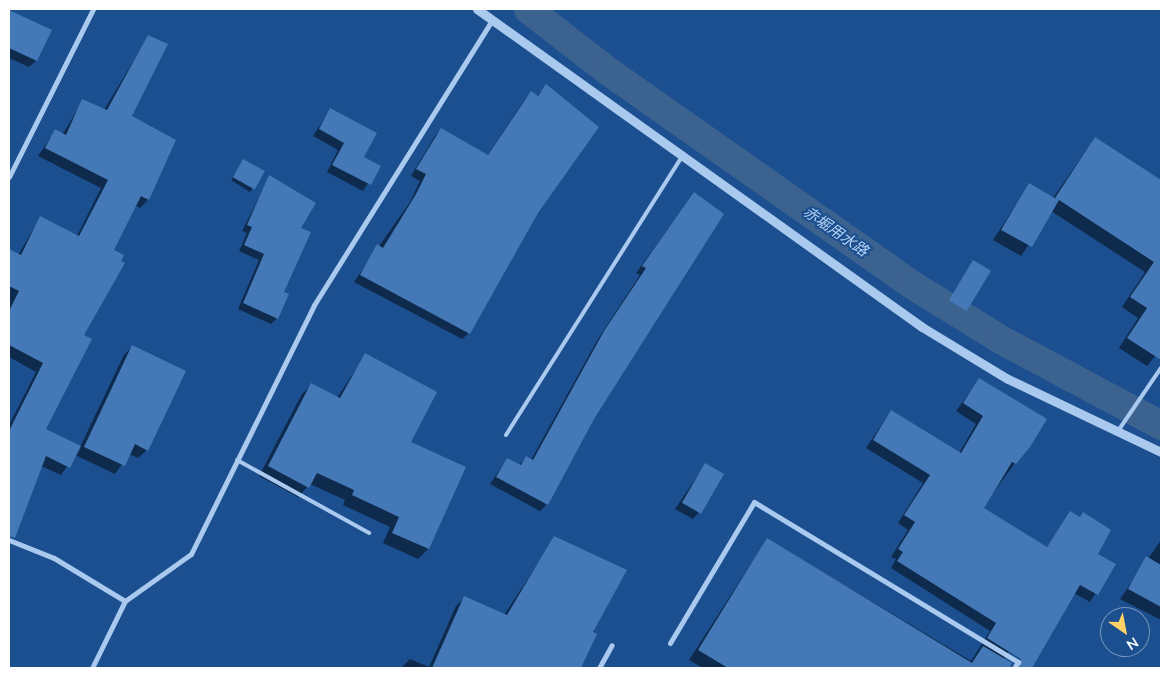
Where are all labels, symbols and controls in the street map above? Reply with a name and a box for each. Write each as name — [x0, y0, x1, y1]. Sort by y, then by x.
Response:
water label: 赤堀用水路 — [800, 202, 872, 260]
north arrow — [1100, 607, 1150, 657]
text: N — [1123, 633, 1142, 654]

